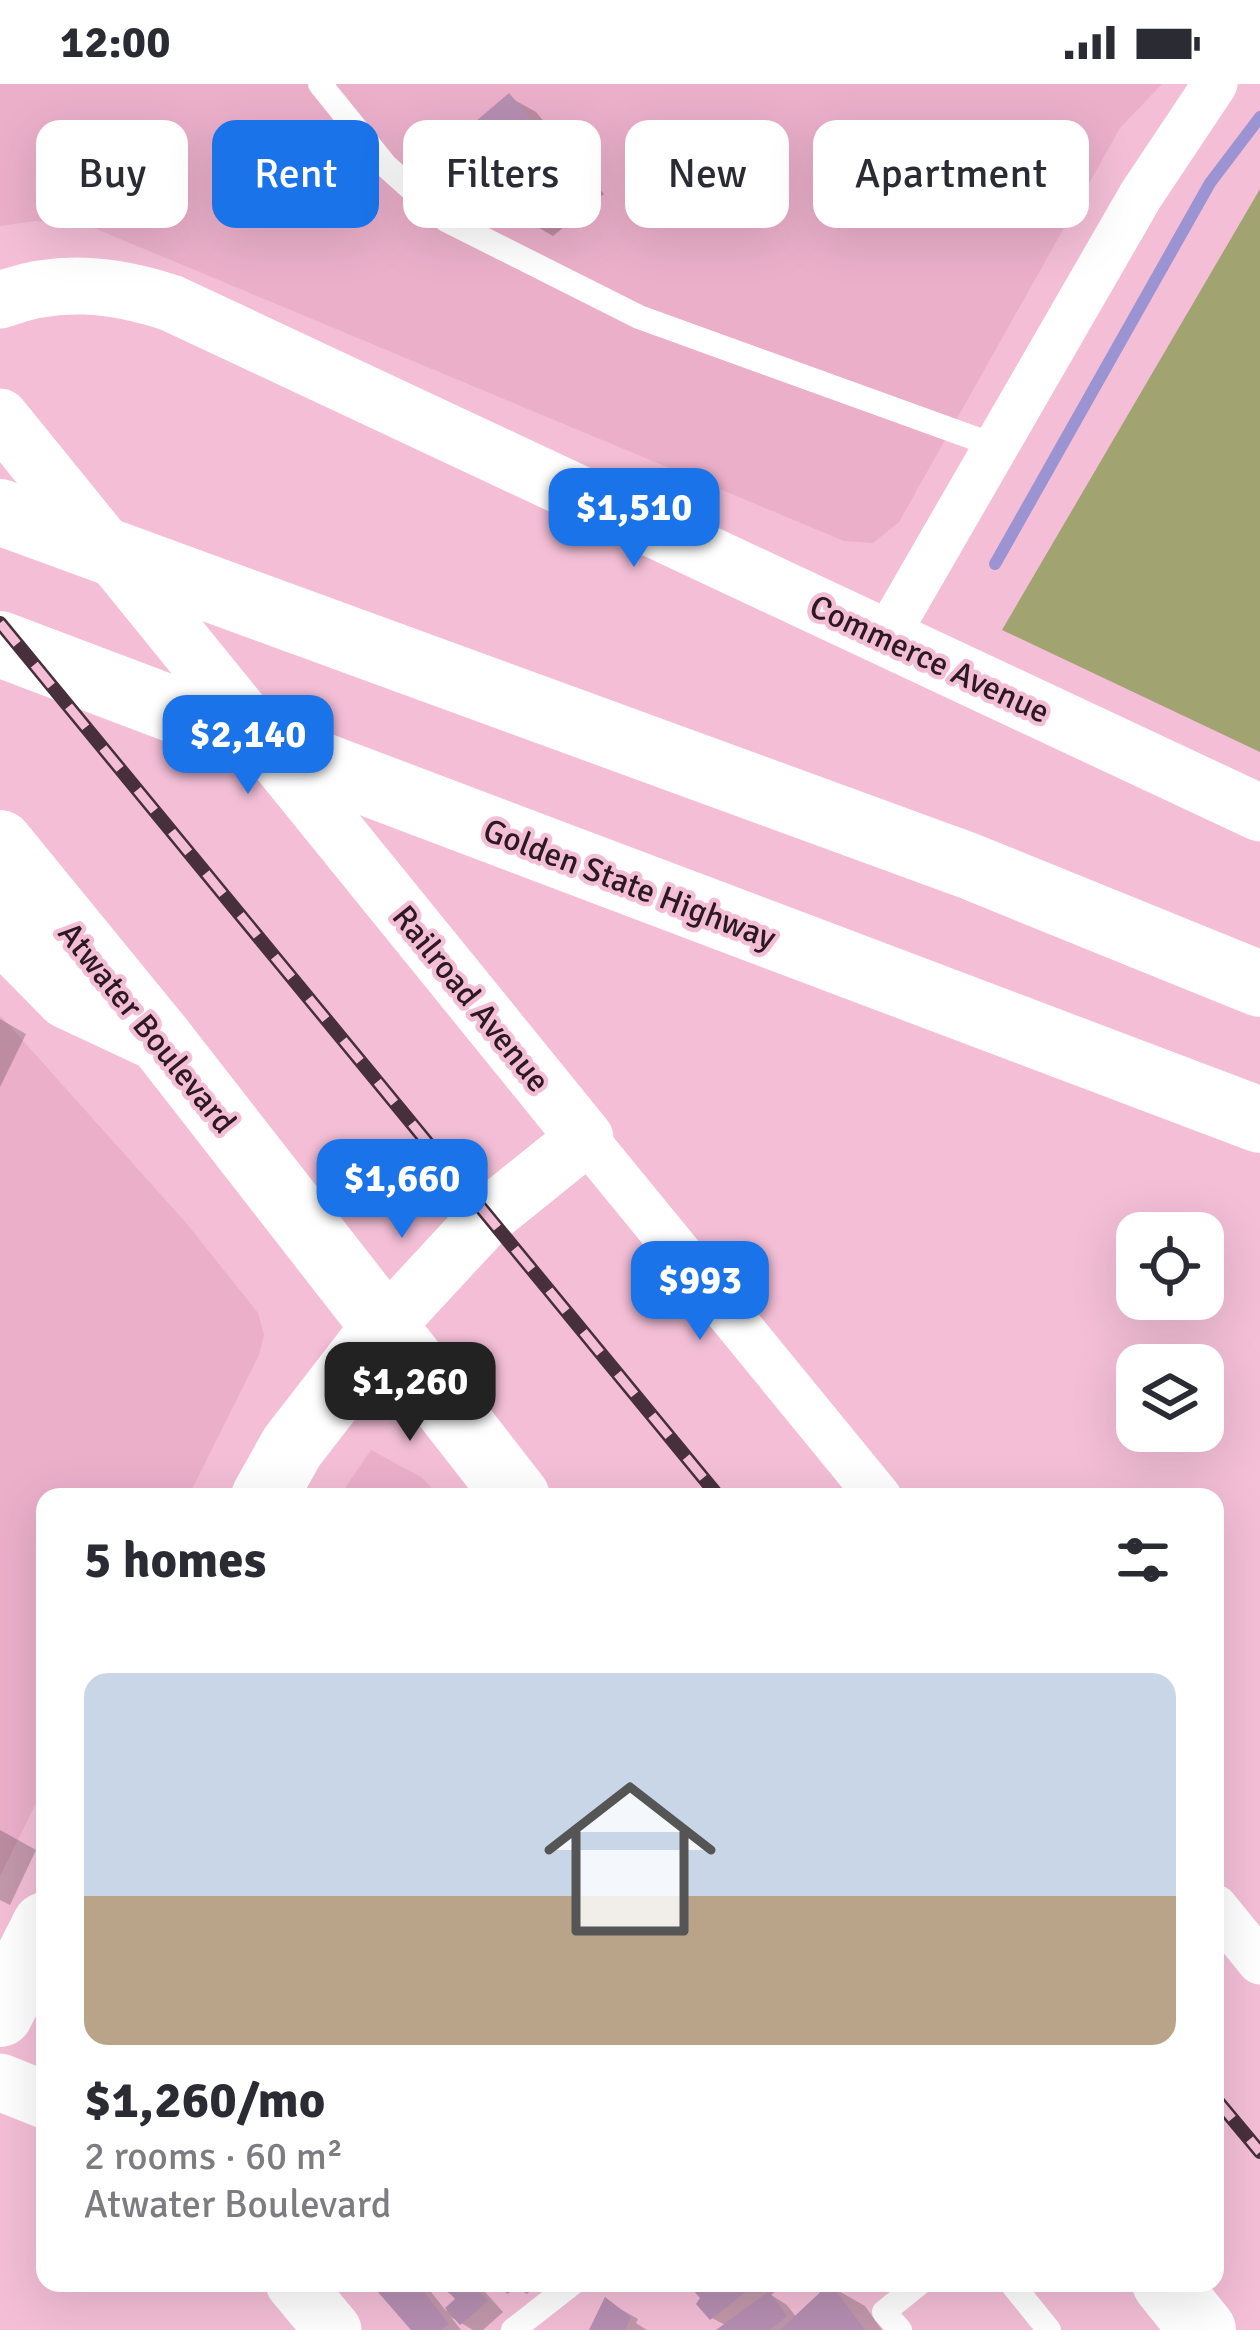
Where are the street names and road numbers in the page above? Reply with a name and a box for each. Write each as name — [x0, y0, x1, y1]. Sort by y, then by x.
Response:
street label: Commerce Avenue — [803, 586, 1056, 733]
street label: Golden State Highway — [478, 810, 782, 959]
street label: Railroad Avenue — [383, 897, 559, 1101]
street label: Atwater Boulevard — [49, 914, 245, 1142]

